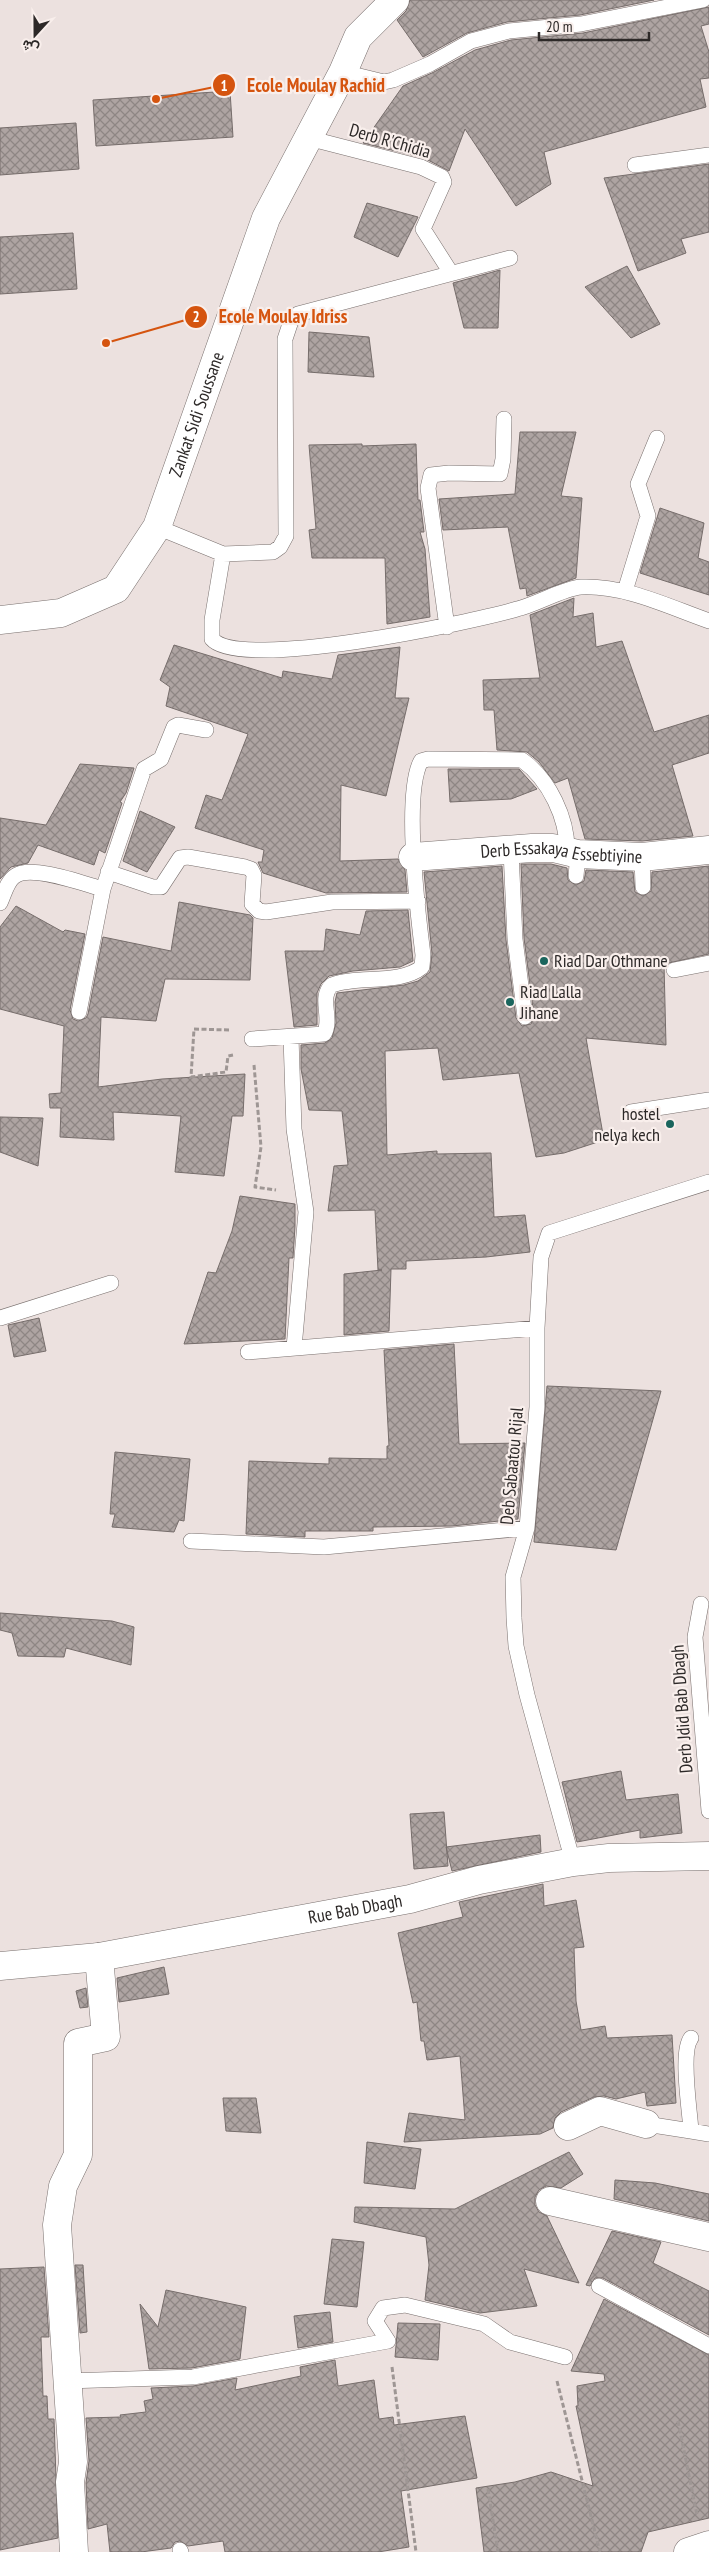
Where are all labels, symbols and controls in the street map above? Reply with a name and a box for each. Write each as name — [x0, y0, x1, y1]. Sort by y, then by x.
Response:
north arrow — [10, 10, 60, 60]
scale bar — [539, 10, 649, 42]
text: 20 m — [546, 17, 572, 36]
text: ش — [19, 36, 41, 59]
callout: Ecole Moulay Rachid — [212, 68, 395, 102]
text: Ecole Moulay Rachid — [247, 73, 385, 97]
text: 1 — [220, 76, 228, 95]
street label: Derb R'Chidia — [347, 118, 434, 163]
callout: Ecole Moulay Idriss — [183, 300, 357, 334]
text: Ecole Moulay Idriss — [219, 304, 348, 328]
text: 2 — [192, 307, 200, 326]
street label: Zankat Sidi Soussane — [164, 349, 229, 480]
street label: Derb Essakaya Essebtiyine — [480, 836, 643, 868]
place label: Riad Dar Othmane — [554, 949, 668, 972]
marker: Riad Dar Othmane — [538, 955, 550, 967]
place label: Riad Lalla Jihane — [519, 980, 581, 1024]
marker: Riad Lalla Jihane — [504, 996, 516, 1008]
place label: hostel nelya kech — [594, 1102, 661, 1146]
marker: hostel nelya kech — [664, 1118, 676, 1130]
street label: Deb Sabaatou Rijal — [495, 1406, 528, 1526]
street label: Derb Jdid Bab Dbagh — [666, 1644, 697, 1774]
street label: Rue Bab Dbagh — [306, 1889, 404, 1929]

